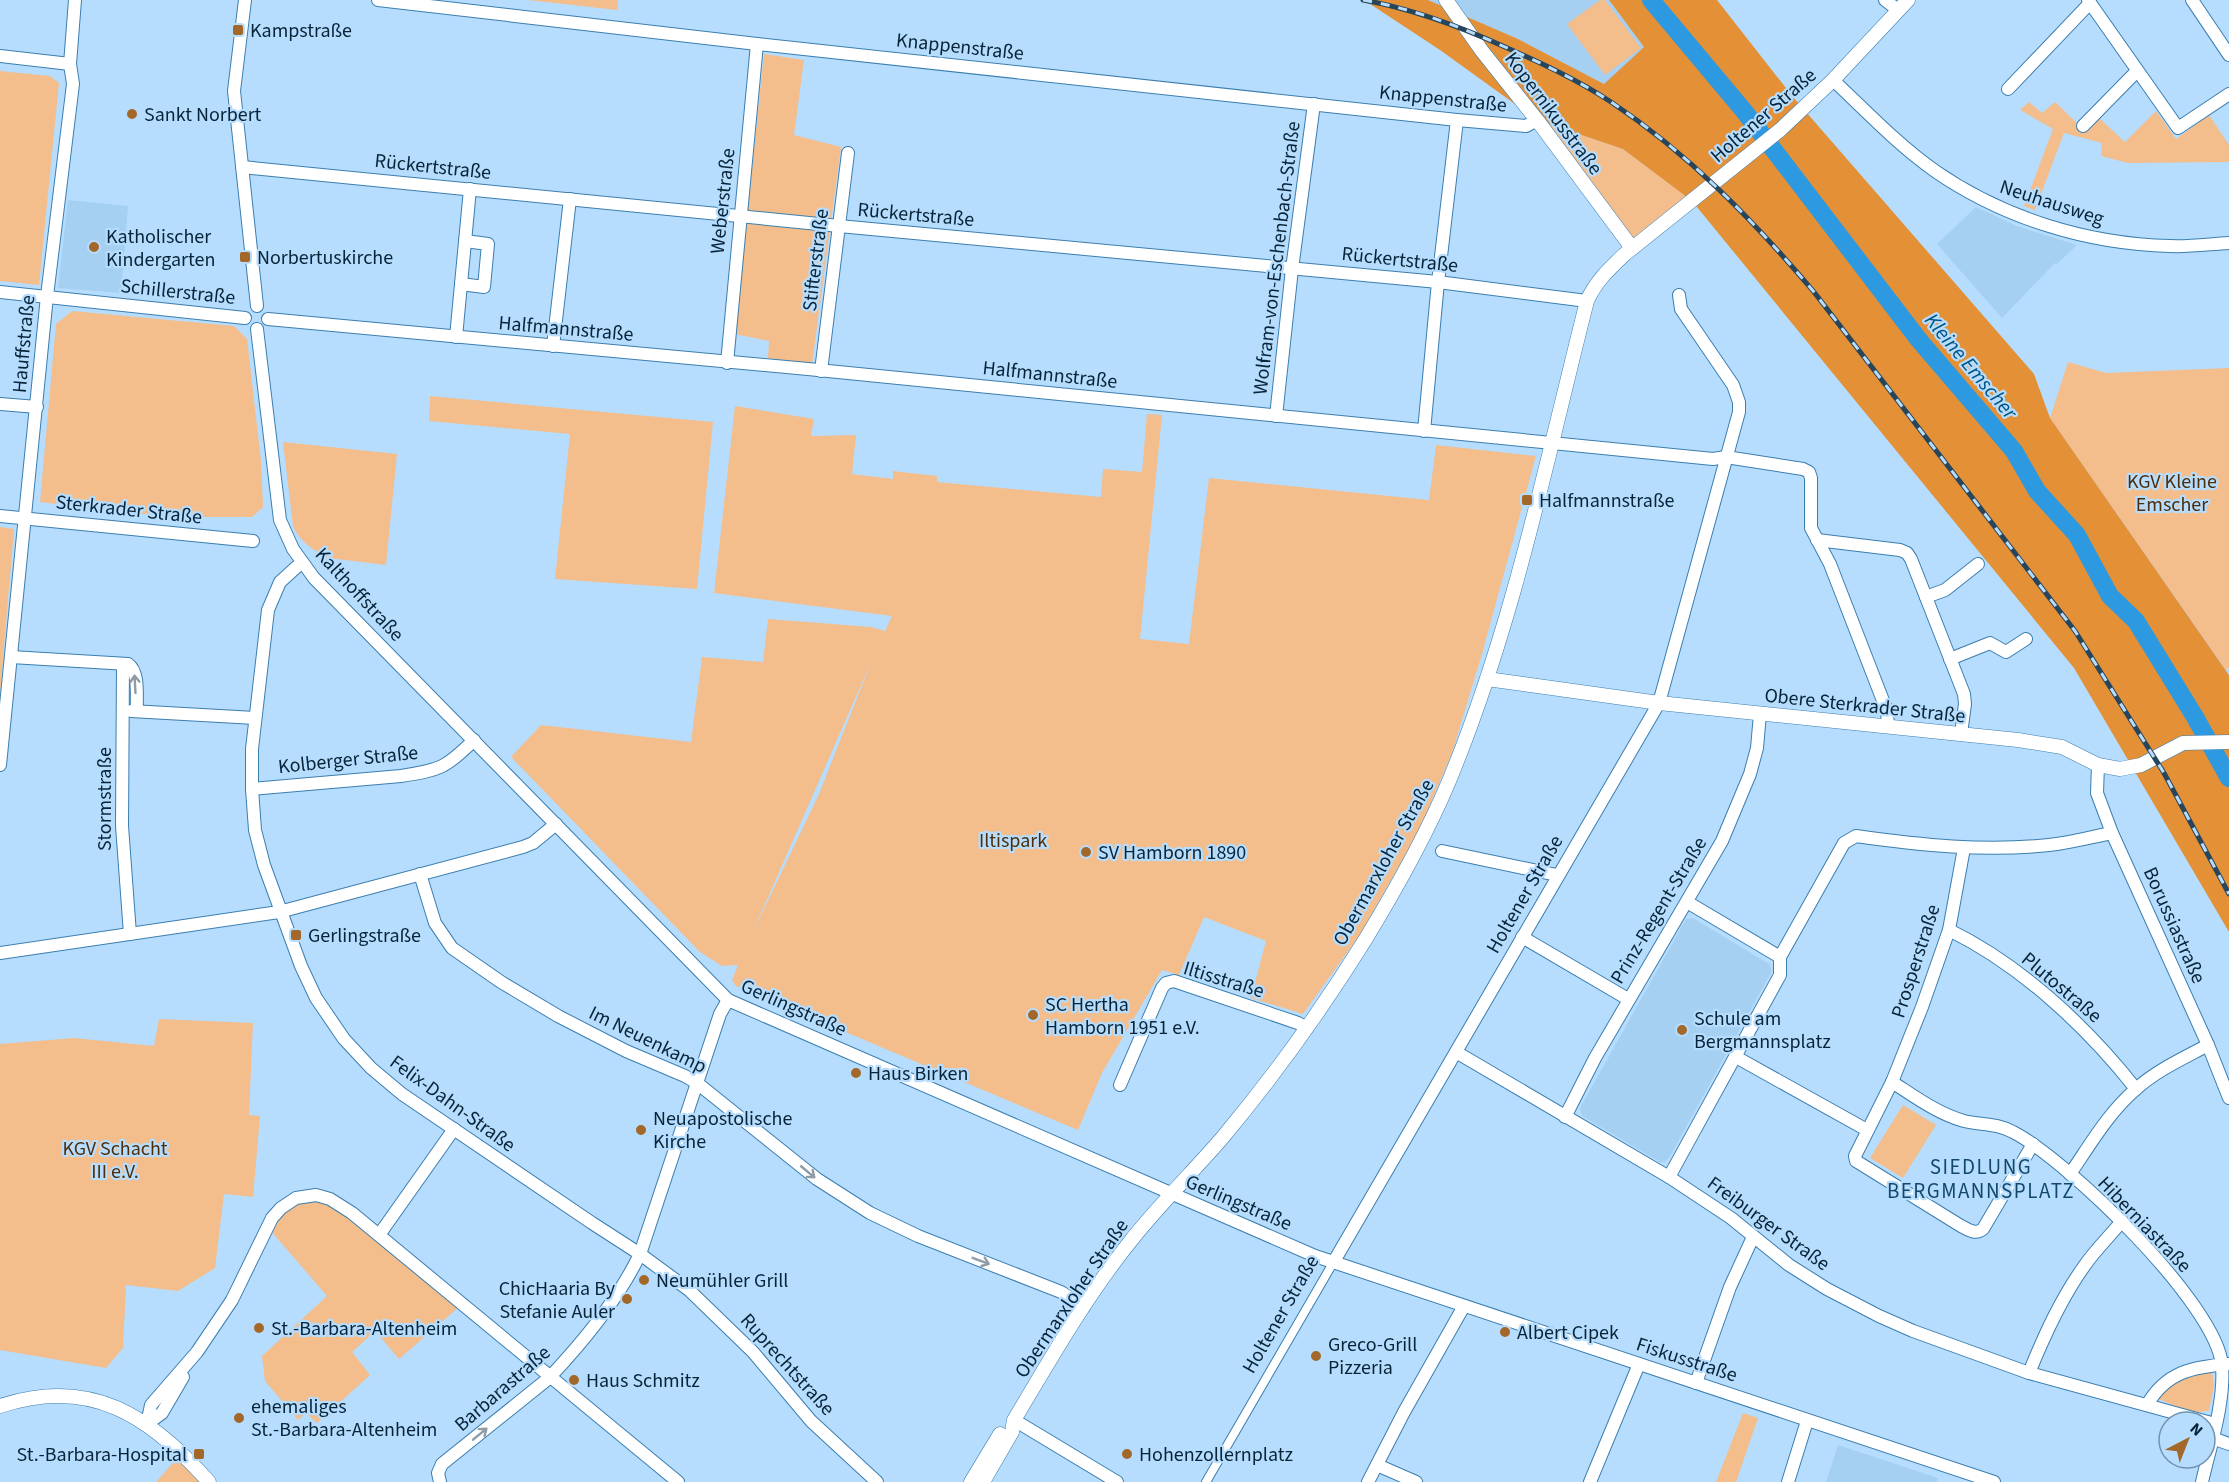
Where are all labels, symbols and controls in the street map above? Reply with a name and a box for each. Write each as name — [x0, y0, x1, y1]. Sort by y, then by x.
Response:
place label: Kampstraße — [250, 17, 352, 45]
marker: Kampstraße — [231, 23, 245, 37]
street label: Knappenstraße — [895, 26, 1025, 68]
street label: Kopernikusstraße — [1498, 46, 1609, 181]
street label: Holtener Straße — [1705, 62, 1823, 170]
street label: Knappenstraße — [1378, 78, 1508, 120]
place label: Sankt Norbert — [144, 101, 262, 129]
marker: Sankt Norbert — [125, 107, 139, 121]
street label: Wolfram-von-Eschenbach-Straße — [1246, 120, 1308, 397]
street label: Rückertstraße — [373, 147, 493, 187]
street label: Weberstraße — [704, 147, 742, 255]
street label: Neuhausweg — [1996, 173, 2107, 233]
street label: Rückertstraße — [856, 196, 976, 234]
street label: Stifterstraße — [796, 207, 836, 313]
place label: Katholischer Kindergarten — [106, 223, 215, 274]
marker: Katholischer Kindergarten — [87, 240, 101, 254]
street label: Rückertstraße — [1340, 240, 1460, 280]
place label: Norbertuskirche — [257, 244, 393, 272]
marker: Norbertuskirche — [238, 250, 252, 264]
street label: Schillerstraße — [119, 272, 237, 312]
street label: Hauffstraße — [6, 294, 42, 394]
water label: Kleine Emscher — [1918, 306, 2025, 426]
street label: Halfmannstraße — [497, 309, 635, 349]
street label: Halfmannstraße — [981, 354, 1119, 396]
park label: KGV Kleine Emscher — [2127, 468, 2217, 519]
place label: Halfmannstraße — [1539, 487, 1674, 515]
street label: Sterkrader Straße — [54, 488, 203, 532]
marker: Halfmannstraße — [1520, 493, 1534, 507]
street label: Kalthoffstraße — [308, 541, 410, 648]
one-way arrow — [130, 674, 141, 694]
street label: Obere Sterkrader Straße — [1763, 682, 1967, 730]
street label: Kolberger Straße — [277, 739, 420, 781]
street label: Stormstraße — [91, 747, 119, 851]
street label: Obermarxloher Straße — [1326, 774, 1441, 951]
park label: Iltispark — [979, 827, 1047, 855]
street label: Holtener Straße — [1480, 830, 1570, 959]
street label: Prinz-Regent-Straße — [1604, 832, 1714, 989]
place label: SV Hamborn 1890 — [1098, 839, 1246, 867]
marker: SV Hamborn 1890 — [1079, 845, 1093, 859]
street label: Borussiastraße — [2136, 863, 2212, 988]
street label: Prosperstraße — [1884, 901, 1947, 1022]
place label: Gerlingstraße — [308, 922, 421, 950]
marker: Gerlingstraße — [289, 928, 303, 942]
street label: Plutostraße — [2015, 946, 2108, 1030]
street label: Iltisstraße — [1180, 954, 1268, 1006]
street label: Gerlingstraße — [736, 972, 851, 1044]
place label: SC Hertha Hamborn 1951 e.V. — [1045, 991, 1200, 1042]
street label: Im Neuenkamp — [584, 999, 711, 1081]
place label: Schule am Bergmannsplatz — [1694, 1005, 1831, 1056]
marker: SC Hertha Hamborn 1951 e.V. — [1026, 1008, 1040, 1022]
marker: Schule am Bergmannsplatz — [1675, 1023, 1689, 1037]
street label: Felix-Dahn-Straße — [384, 1049, 521, 1159]
place label: Haus Birken — [868, 1060, 968, 1088]
marker: Haus Birken — [849, 1066, 863, 1080]
place label: Neuapostolische Kirche — [653, 1105, 792, 1156]
marker: Neuapostolische Kirche — [634, 1123, 648, 1137]
park label: KGV Schacht III e.V. — [62, 1135, 168, 1186]
district label: SIEDLUNG BERGMANNSPLATZ — [1887, 1152, 2075, 1206]
one-way arrow — [800, 1165, 816, 1178]
street label: Gerlingstraße — [1181, 1168, 1296, 1238]
street label: Freiburger Straße — [1701, 1170, 1836, 1278]
street label: Hiberniastraße — [2091, 1170, 2198, 1279]
street label: Obermarxloher Straße — [1008, 1213, 1136, 1384]
street label: Holtener Straße — [1236, 1250, 1326, 1379]
one-way arrow — [971, 1256, 990, 1267]
place label: Neumühler Grill — [656, 1267, 788, 1295]
marker: Neumühler Grill — [637, 1273, 651, 1287]
place label: ChicHaaria By Stefanie Auler — [499, 1275, 616, 1326]
marker: ChicHaaria By Stefanie Auler — [620, 1292, 634, 1306]
street label: Ruprechtstraße — [734, 1307, 841, 1422]
place label: St.-Barbara-Altenheim — [271, 1315, 457, 1343]
place label: Albert Cipek — [1517, 1319, 1619, 1347]
marker: St.-Barbara-Altenheim — [252, 1321, 266, 1335]
marker: Albert Cipek — [1498, 1325, 1512, 1339]
street label: Fiskusstraße — [1633, 1330, 1741, 1389]
place label: Greco-Grill Pizzeria — [1328, 1331, 1417, 1382]
street label: Barbarastraße — [449, 1339, 557, 1438]
marker: Greco-Grill Pizzeria — [1309, 1349, 1323, 1363]
place label: Haus Schmitz — [586, 1367, 700, 1395]
marker: Haus Schmitz — [567, 1373, 581, 1387]
place label: ehemaliges St.-Barbara-Altenheim — [251, 1393, 437, 1444]
north arrow — [2157, 1410, 2217, 1470]
marker: ehemaliges St.-Barbara-Altenheim — [232, 1411, 246, 1425]
text: N — [2185, 1418, 2208, 1441]
one-way arrow — [472, 1427, 488, 1440]
place label: St.-Barbara-Hospital — [17, 1441, 187, 1469]
place label: Hohenzollernplatz — [1139, 1441, 1293, 1469]
marker: St.-Barbara-Hospital — [192, 1447, 206, 1461]
marker: Hohenzollernplatz — [1120, 1447, 1134, 1461]

